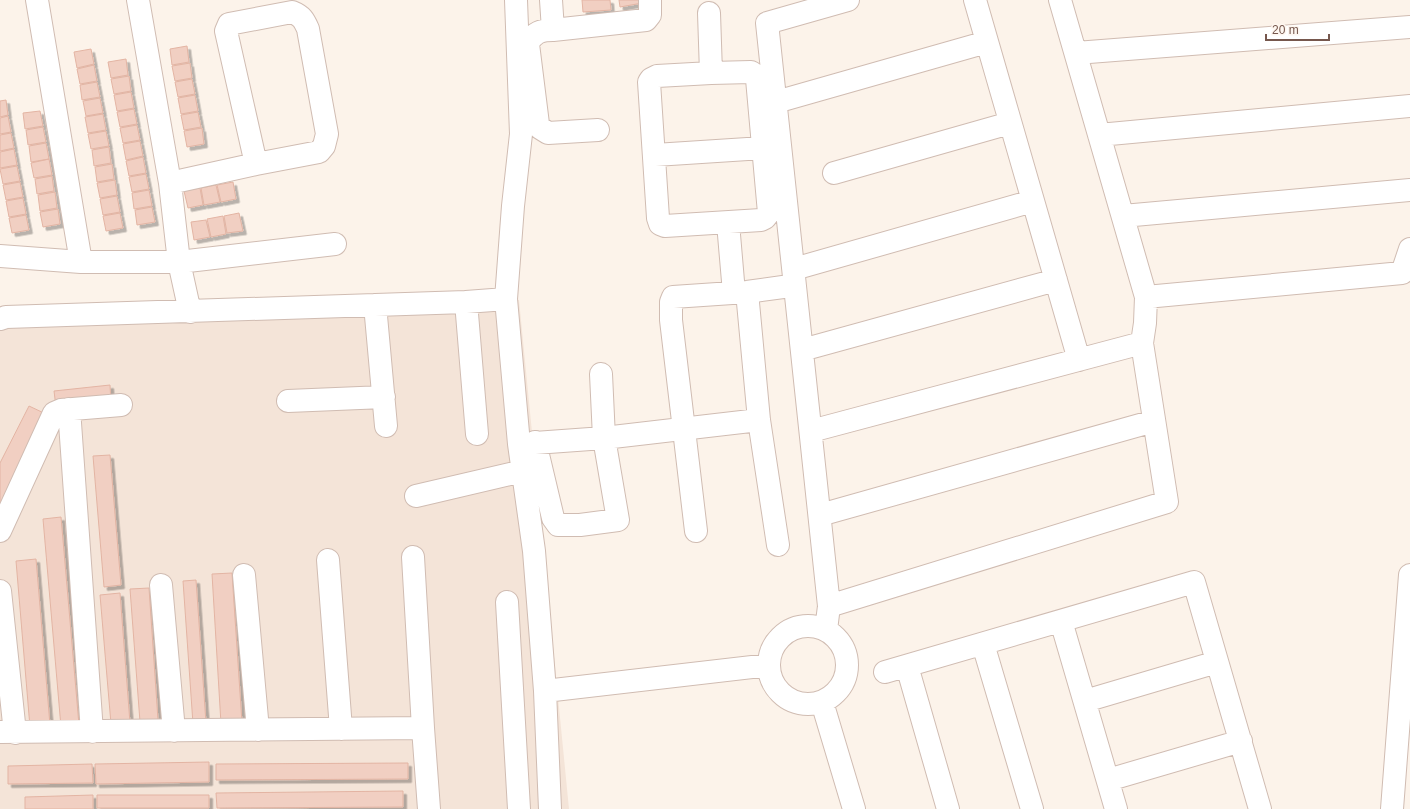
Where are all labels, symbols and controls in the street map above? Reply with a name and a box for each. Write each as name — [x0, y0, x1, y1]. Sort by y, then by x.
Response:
scale bar — [1266, 16, 1329, 42]
text: 20 m — [1272, 23, 1299, 37]

